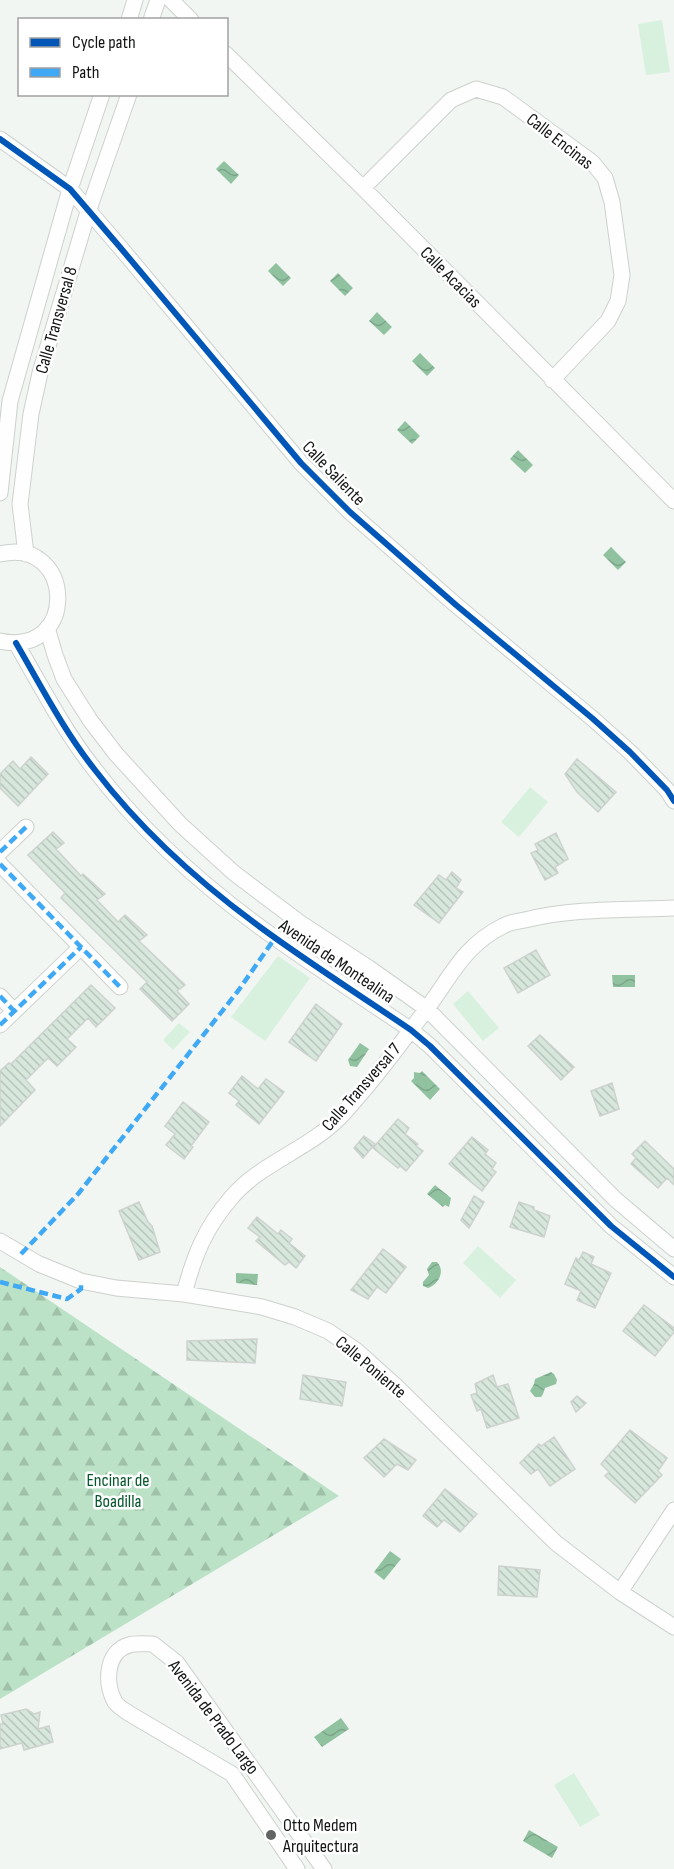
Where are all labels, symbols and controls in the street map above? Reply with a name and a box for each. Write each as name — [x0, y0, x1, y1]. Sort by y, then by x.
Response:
legend — [18, 18, 228, 96]
text: Cycle path — [72, 32, 136, 53]
text: Path — [72, 62, 100, 83]
street label: Calle Encinas — [522, 109, 597, 174]
street label: Calle Acacias — [416, 242, 486, 312]
street label: Calle Transversal 8 — [31, 264, 82, 376]
street label: Calle Saliente — [298, 437, 370, 510]
street label: Avenida de Montealina — [274, 914, 398, 1008]
street label: Calle Transversal 7 — [317, 1038, 406, 1136]
street label: Calle Poniente — [331, 1332, 410, 1403]
park label: Encinar de Boadilla — [86, 1470, 150, 1512]
street label: Avenida de Prado Largo — [163, 1655, 263, 1779]
place label: Otto Medem Arquitectura — [282, 1815, 359, 1857]
marker: Otto Medem Arquitectura — [264, 1828, 278, 1842]

